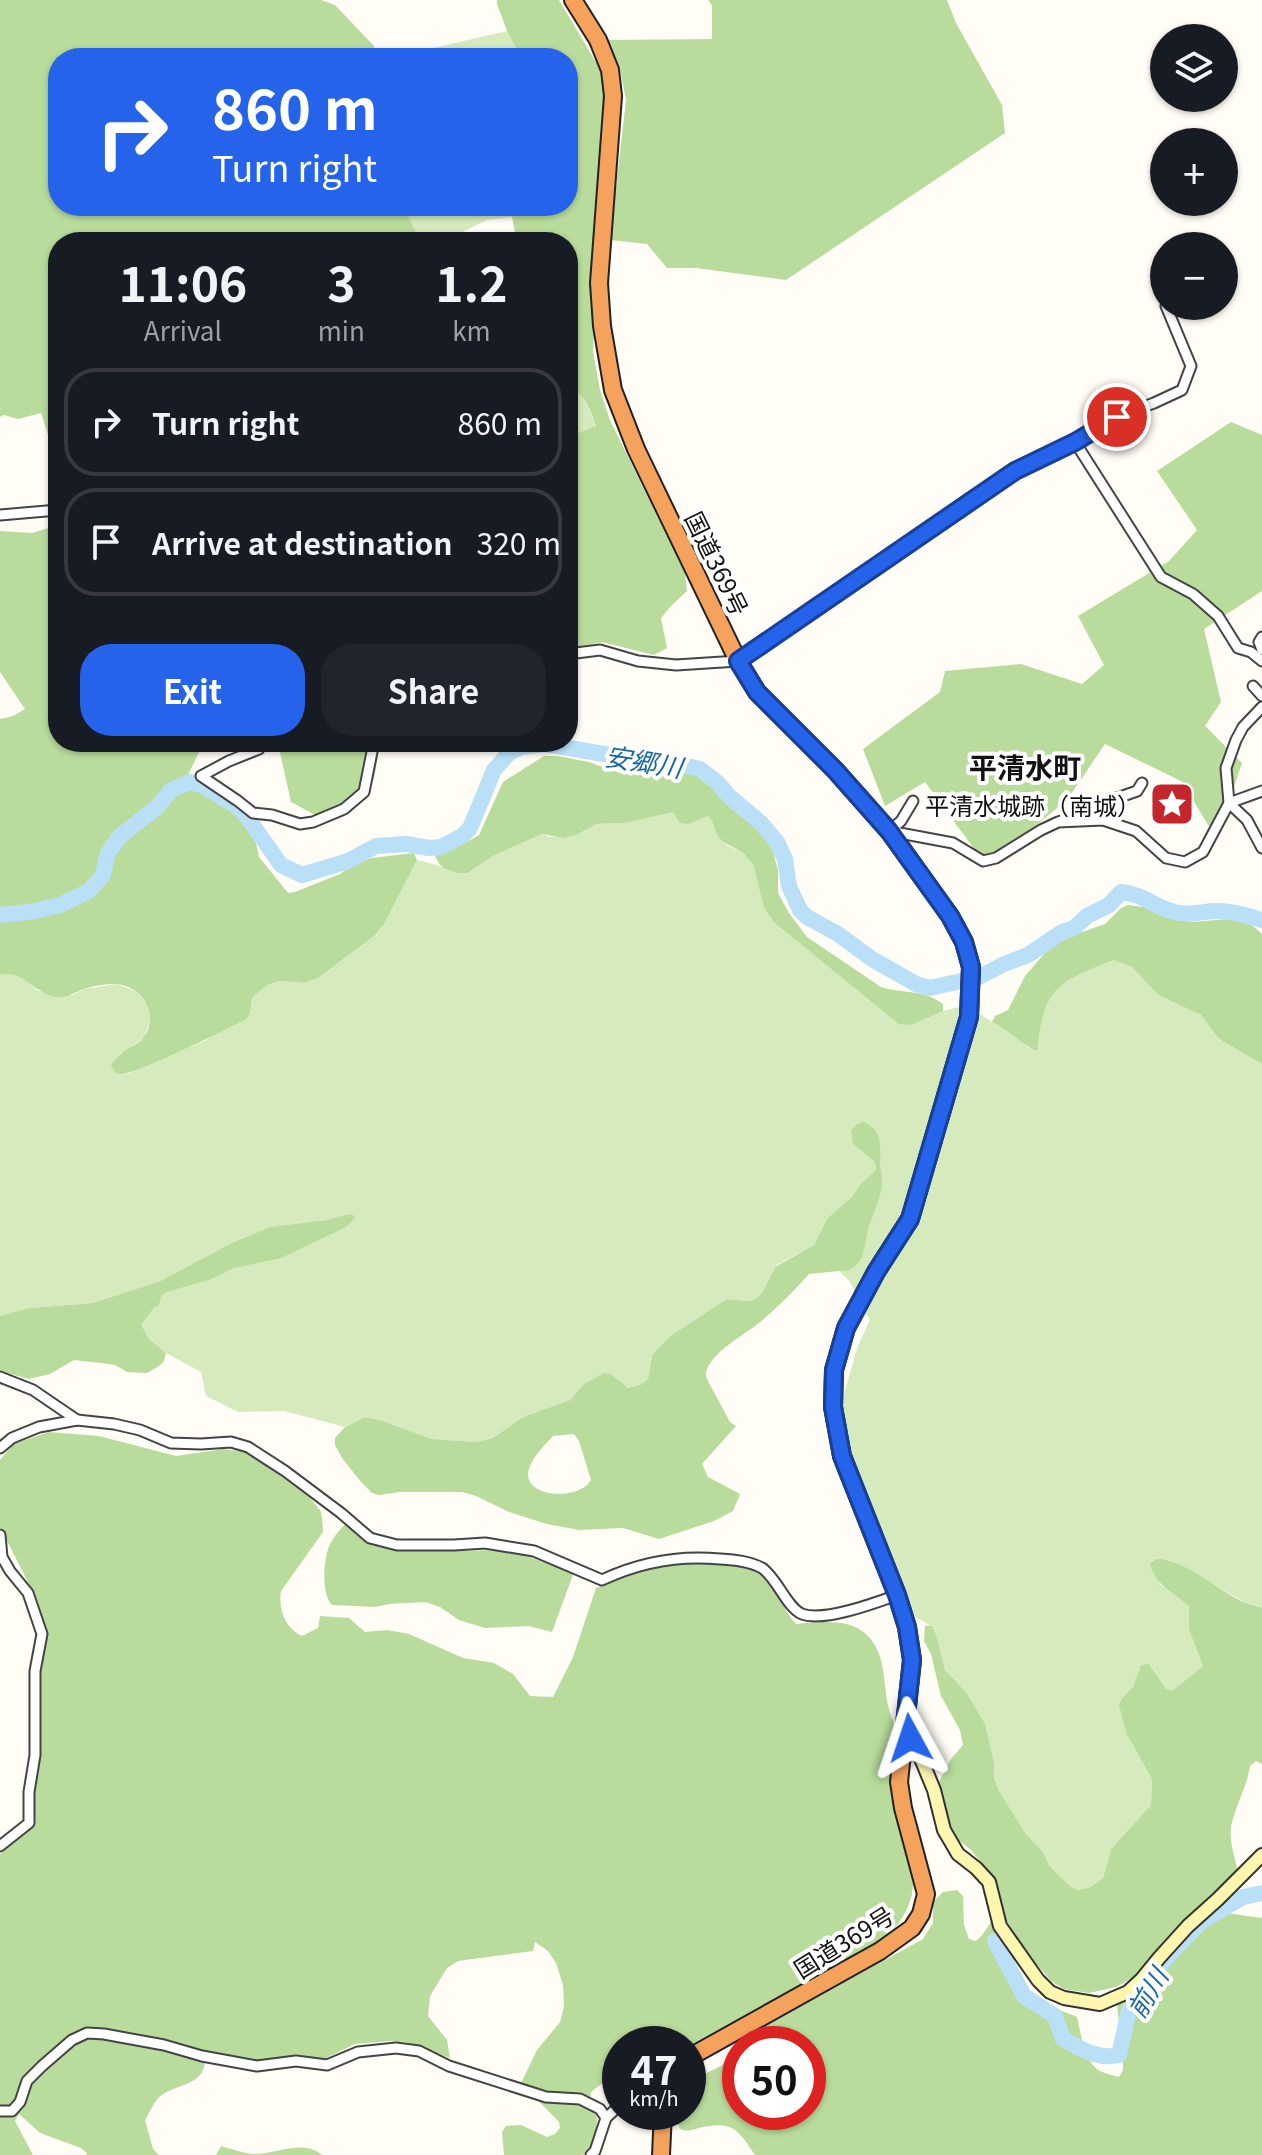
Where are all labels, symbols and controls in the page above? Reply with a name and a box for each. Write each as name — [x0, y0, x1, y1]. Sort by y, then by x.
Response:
map controls — [1150, 24, 1238, 320]
button: layers — [1150, 24, 1238, 112]
text: 860 m — [212, 65, 378, 146]
icon: right — [80, 80, 184, 184]
button: + — [1150, 128, 1238, 216]
text: Turn right — [212, 140, 377, 192]
button: − — [1150, 232, 1238, 320]
text: 11:06 — [118, 246, 247, 316]
text: 3 — [327, 246, 355, 316]
text: 1.2 — [435, 246, 508, 316]
text: Arrival — [144, 311, 222, 348]
text: min — [318, 311, 365, 348]
text: km — [452, 311, 491, 348]
pin — [1083, 383, 1151, 451]
icon: arrive — [1095, 395, 1139, 439]
icon: right — [84, 400, 128, 444]
text: Turn right — [152, 400, 299, 444]
text: 860 m — [458, 400, 542, 444]
street label: 国道369号 — [678, 505, 758, 621]
icon: arrive — [84, 520, 128, 564]
text: Arrive at destination — [152, 520, 453, 564]
text: 320 m — [477, 520, 561, 564]
button: Exit — [80, 644, 305, 736]
button: Share — [321, 644, 546, 736]
water label: 安郷川 — [603, 736, 688, 785]
district label: 平清水町 — [969, 746, 1081, 786]
place icon: 平清水城跡（南城） — [1148, 780, 1196, 828]
place label: 平清水城跡（南城） — [925, 787, 1141, 822]
position arrow — [868, 1696, 952, 1780]
street label: 国道369号 — [786, 1896, 900, 1986]
water label: 前川 — [1117, 1958, 1177, 2024]
speed limit sign: 50 — [722, 2026, 826, 2130]
text: 47 — [630, 2039, 678, 2097]
text: km/h — [629, 2083, 679, 2112]

